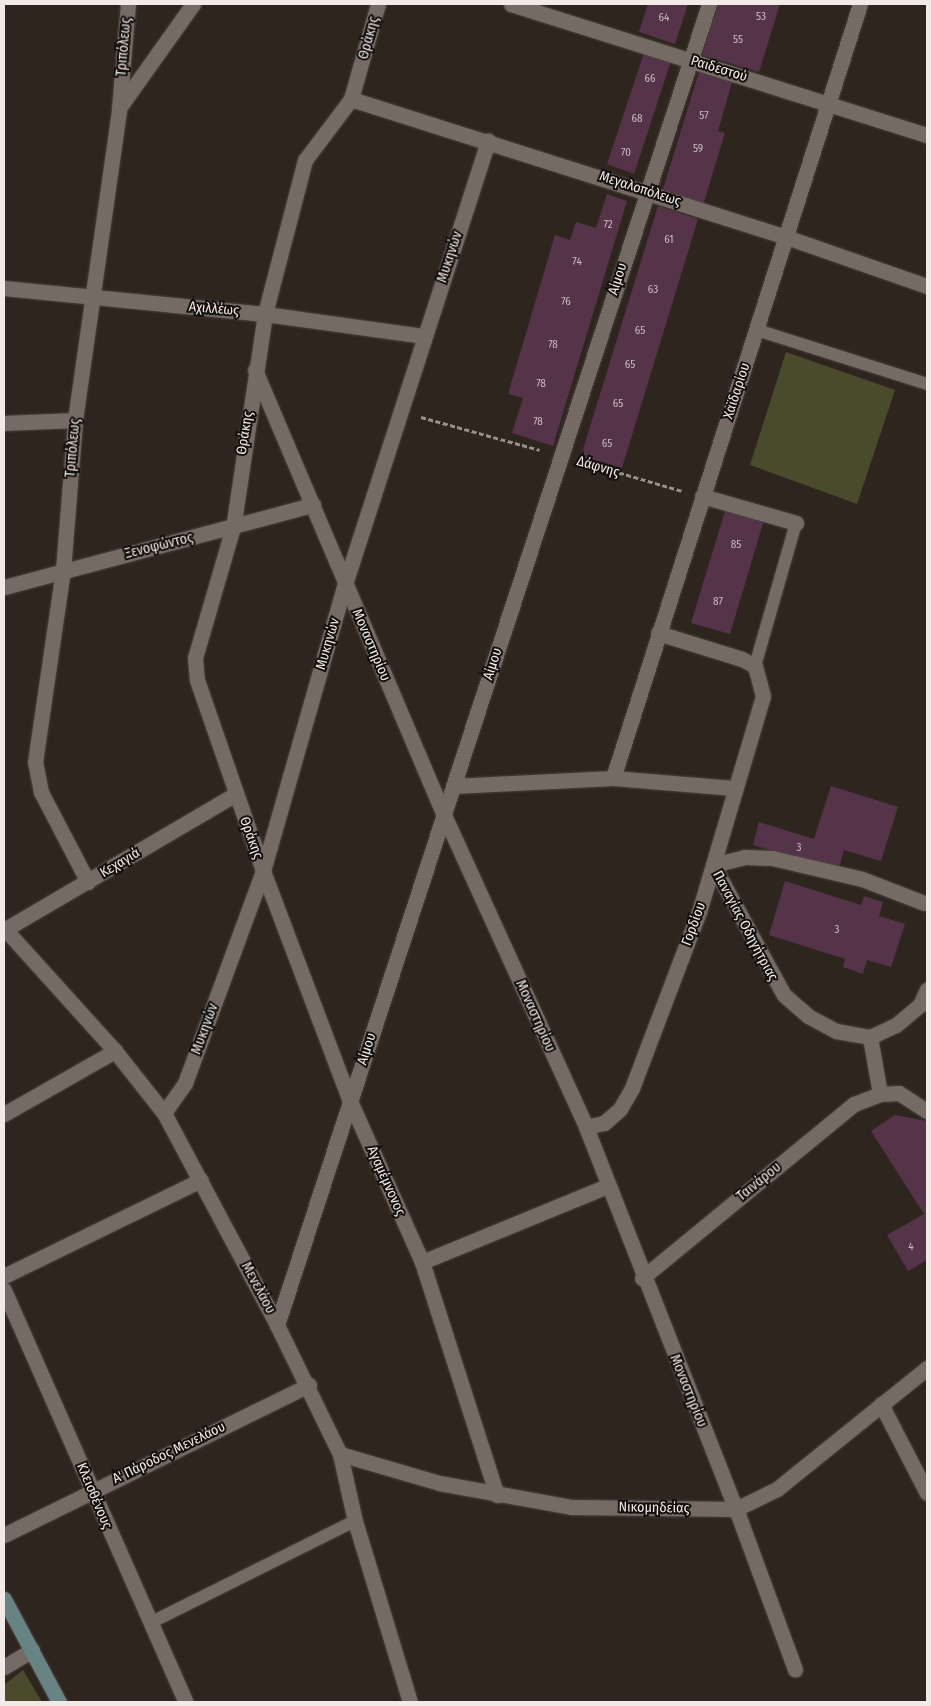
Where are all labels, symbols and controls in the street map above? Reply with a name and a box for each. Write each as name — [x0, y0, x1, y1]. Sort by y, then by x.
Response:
house number: 53 — [756, 10, 766, 24]
house number: 64 — [659, 11, 669, 25]
street label: Θράκης — [355, 15, 383, 61]
street label: Τριπόλεως — [113, 17, 135, 77]
house number: 55 — [733, 33, 743, 47]
street label: Ραιδεστού — [689, 52, 749, 86]
house number: 66 — [645, 72, 655, 86]
house number: 57 — [699, 109, 709, 123]
house number: 68 — [632, 112, 642, 126]
house number: 59 — [693, 142, 703, 156]
house number: 70 — [621, 146, 631, 160]
street label: Μεγαλοπόλεως — [597, 168, 683, 210]
house number: 72 — [603, 218, 613, 232]
street label: Μυκηνών — [434, 229, 466, 285]
house number: 61 — [664, 233, 674, 247]
house number: 74 — [572, 255, 582, 269]
street label: Αίμου — [605, 261, 631, 297]
house number: 63 — [648, 283, 658, 297]
house number: 76 — [561, 295, 571, 309]
street label: Αχιλλέως — [188, 298, 240, 320]
house number: 65 — [635, 324, 645, 338]
house number: 78 — [548, 338, 558, 352]
house number: 65 — [625, 358, 635, 372]
street label: Χαϊδαρίου — [720, 361, 754, 421]
house number: 78 — [536, 377, 546, 391]
house number: 65 — [613, 397, 623, 411]
street label: Θράκης — [233, 410, 257, 456]
house number: 78 — [533, 415, 543, 429]
street label: Τριπόλεως — [62, 418, 84, 478]
house number: 65 — [602, 437, 612, 451]
street label: Δάφνης — [575, 453, 621, 481]
street label: Ξενοφώντος — [123, 529, 195, 563]
house number: 85 — [731, 538, 741, 552]
house number: 87 — [713, 595, 723, 609]
street label: Μοναστηρίου — [348, 606, 394, 684]
street label: Μυκηνών — [313, 616, 343, 672]
street label: Αίμου — [480, 646, 506, 682]
street label: Θράκης — [236, 815, 266, 861]
house number: 3 — [797, 841, 801, 855]
street label: Κεχαγιά — [97, 845, 143, 881]
street label: Παναγίας Οδηγήτριας — [709, 868, 781, 984]
street label: Γορδίου — [678, 900, 710, 948]
house number: 3 — [835, 923, 839, 937]
street label: Μοναστηρίου — [512, 978, 558, 1054]
street label: Μυκηνών — [188, 1001, 222, 1057]
street label: Αίμου — [354, 1031, 380, 1067]
street label: Αγαμέμνονος — [363, 1144, 409, 1218]
street label: Ταινάρου — [733, 1159, 785, 1205]
house number: 4 — [908, 1240, 914, 1254]
street label: Μενελάου — [237, 1259, 279, 1317]
street label: Μοναστηρίου — [666, 1352, 710, 1430]
street label: Α' Πάροδος Μενελάου — [110, 1418, 228, 1488]
street label: Κλεισθένους — [73, 1460, 115, 1532]
street label: Νικομηδείας — [618, 1499, 690, 1517]

